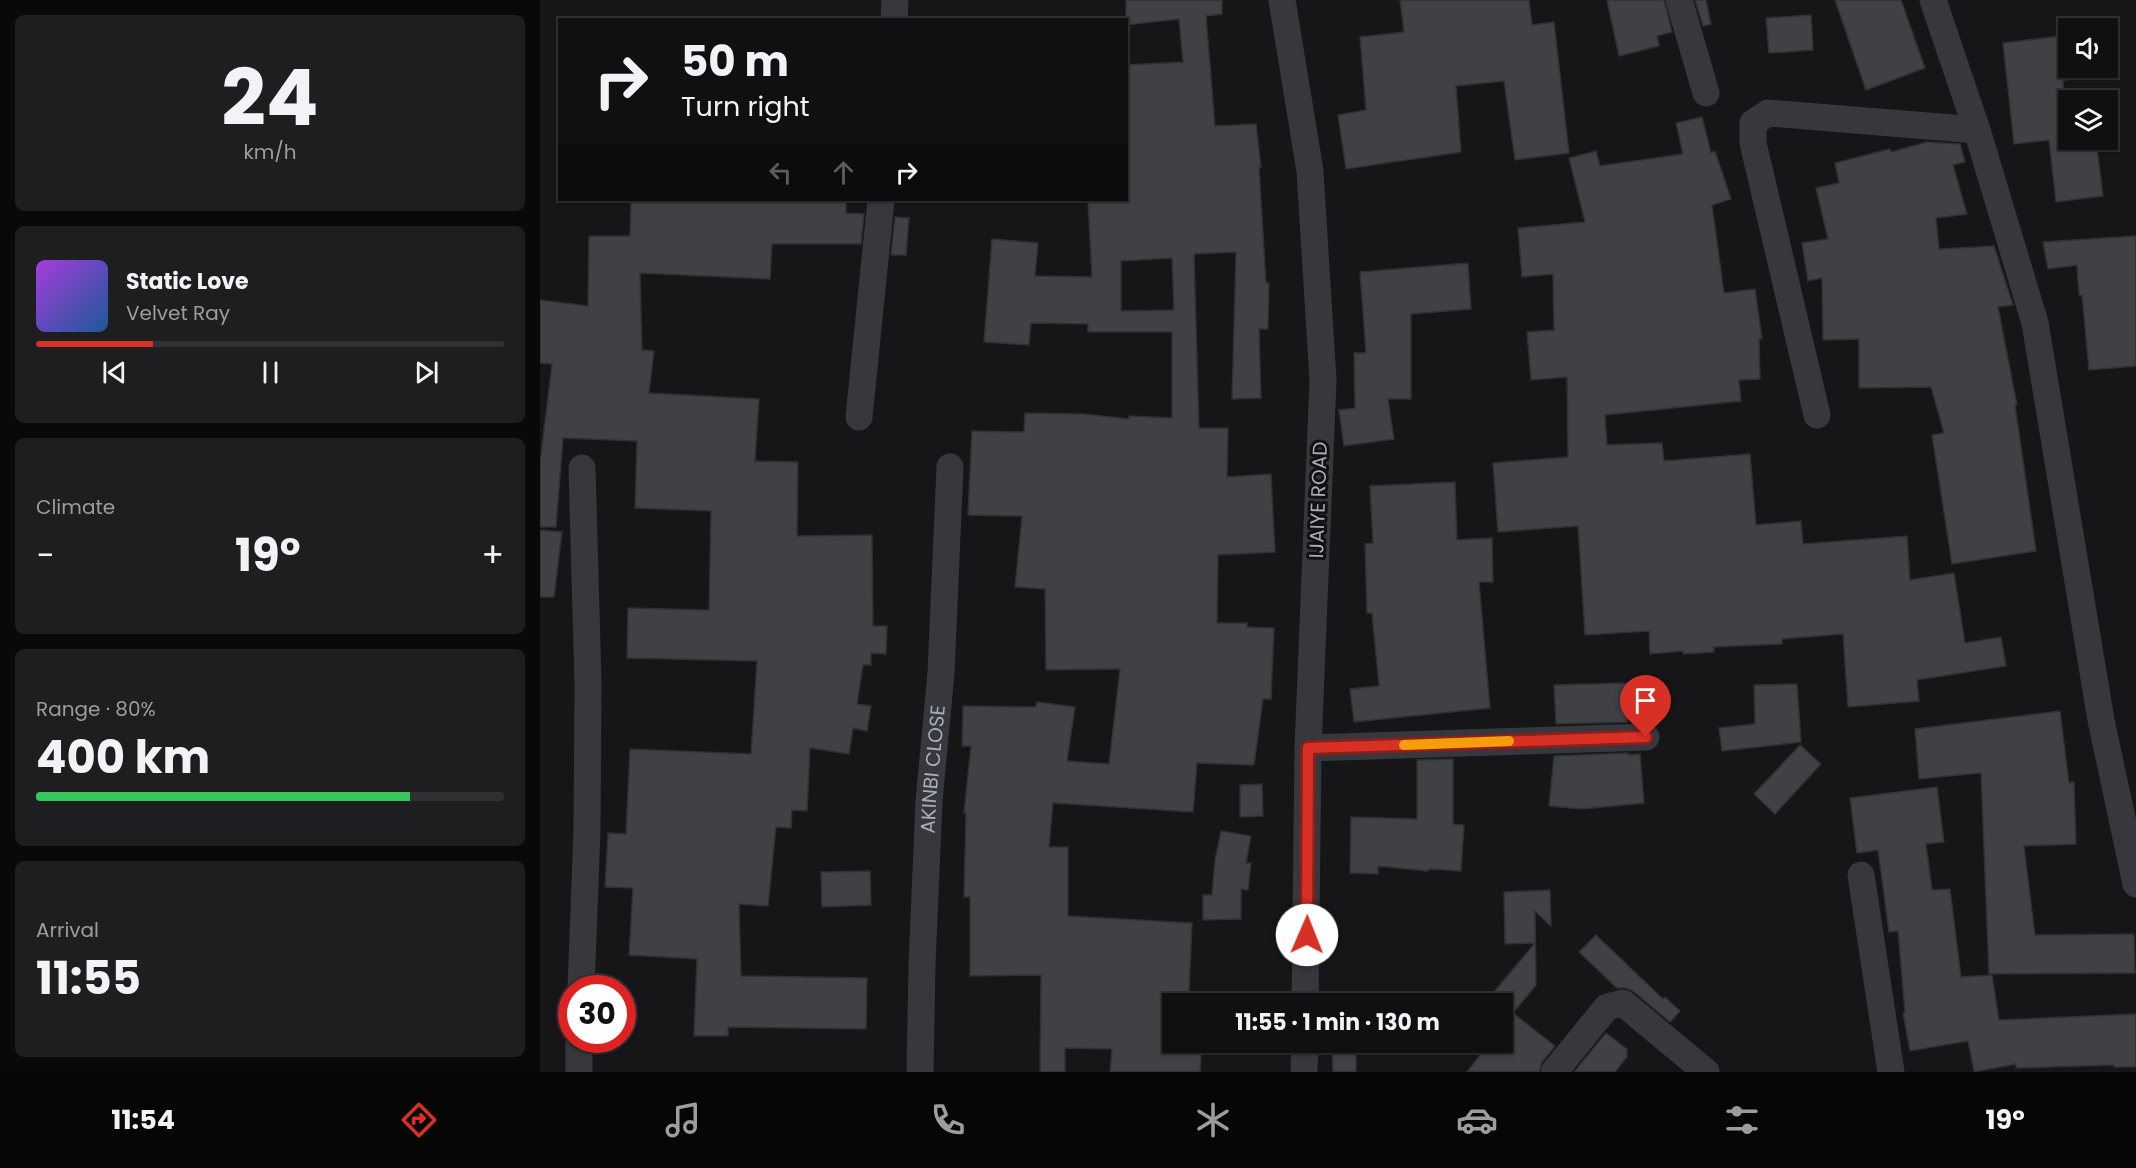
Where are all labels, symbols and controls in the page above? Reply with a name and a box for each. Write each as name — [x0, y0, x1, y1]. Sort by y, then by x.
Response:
map controls — [2058, 18, 2118, 150]
button: sound — [2058, 18, 2118, 78]
text: 50 m — [681, 32, 789, 91]
icon: right — [582, 42, 660, 120]
text: 24 — [221, 43, 319, 152]
text: Turn right — [681, 88, 810, 125]
button: layers — [2058, 90, 2118, 150]
text: km/h — [243, 138, 297, 166]
icon: left — [764, 156, 797, 189]
icon: ahead — [827, 156, 860, 189]
icon: right — [890, 156, 923, 189]
text: Static Love — [126, 266, 249, 297]
text: Velvet Ray — [126, 299, 230, 327]
icon: previous — [98, 356, 131, 389]
icon: pause — [254, 356, 287, 389]
icon: next — [410, 356, 443, 389]
street label: IJAIYE ROAD — [1302, 441, 1334, 559]
text: Climate — [36, 493, 115, 521]
text: 19° — [235, 524, 301, 587]
text: − — [36, 532, 54, 579]
text: + — [481, 532, 504, 579]
pin — [1620, 675, 1671, 737]
icon: arrive — [1629, 684, 1662, 717]
text: Range · 80% — [36, 695, 156, 723]
street label: AKINBI CLOSE — [914, 704, 952, 834]
text: 400 km — [36, 726, 210, 789]
position arrow — [1275, 903, 1339, 967]
text: Arrival — [36, 916, 99, 944]
text: 11:55 — [36, 947, 141, 1010]
speed limit sign: 30 — [558, 975, 636, 1053]
text: 11:55 · 1 min · 130 m — [1235, 1007, 1440, 1038]
icon: directions — [398, 1099, 440, 1141]
icon: music — [662, 1099, 704, 1141]
icon: phone — [927, 1099, 969, 1141]
icon: climate — [1192, 1099, 1234, 1141]
icon: car — [1456, 1099, 1498, 1141]
icon: filters — [1721, 1099, 1763, 1141]
text: 11:54 — [111, 1101, 175, 1138]
text: 19° — [1985, 1101, 2025, 1138]

